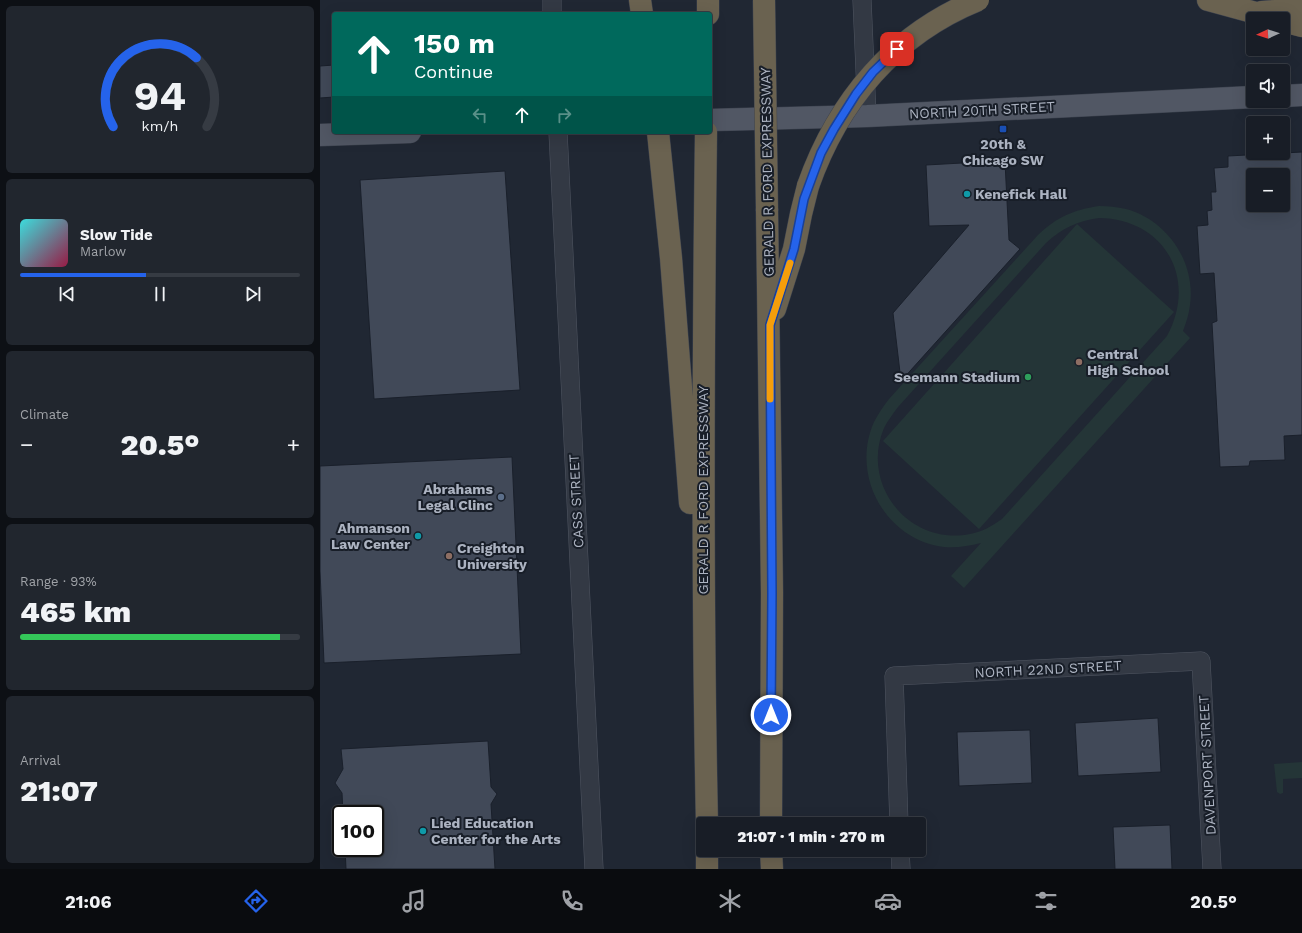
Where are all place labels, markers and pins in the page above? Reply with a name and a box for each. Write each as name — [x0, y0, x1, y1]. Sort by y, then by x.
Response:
pin — [880, 32, 914, 66]
marker: 20th & Chicago SW — [998, 124, 1008, 134]
place label: 20th & Chicago SW — [962, 136, 1044, 168]
place label: Kenefick Hall — [975, 186, 1067, 202]
marker: Kenefick Hall — [962, 189, 972, 199]
place label: Central High School — [1087, 346, 1169, 378]
marker: Central High School — [1074, 357, 1084, 367]
place label: Seemann Stadium — [894, 369, 1020, 385]
marker: Seemann Stadium — [1023, 372, 1033, 382]
place label: Abrahams Legal Clinc — [417, 481, 494, 513]
marker: Abrahams Legal Clinc — [496, 492, 506, 502]
place label: Ahmanson Law Center — [331, 520, 410, 552]
marker: Ahmanson Law Center — [413, 531, 423, 541]
place label: Creighton University — [457, 540, 527, 572]
marker: Creighton University — [444, 551, 454, 561]
place label: Lied Education Center for the Arts — [431, 815, 561, 847]
marker: Lied Education Center for the Arts — [418, 826, 428, 836]

